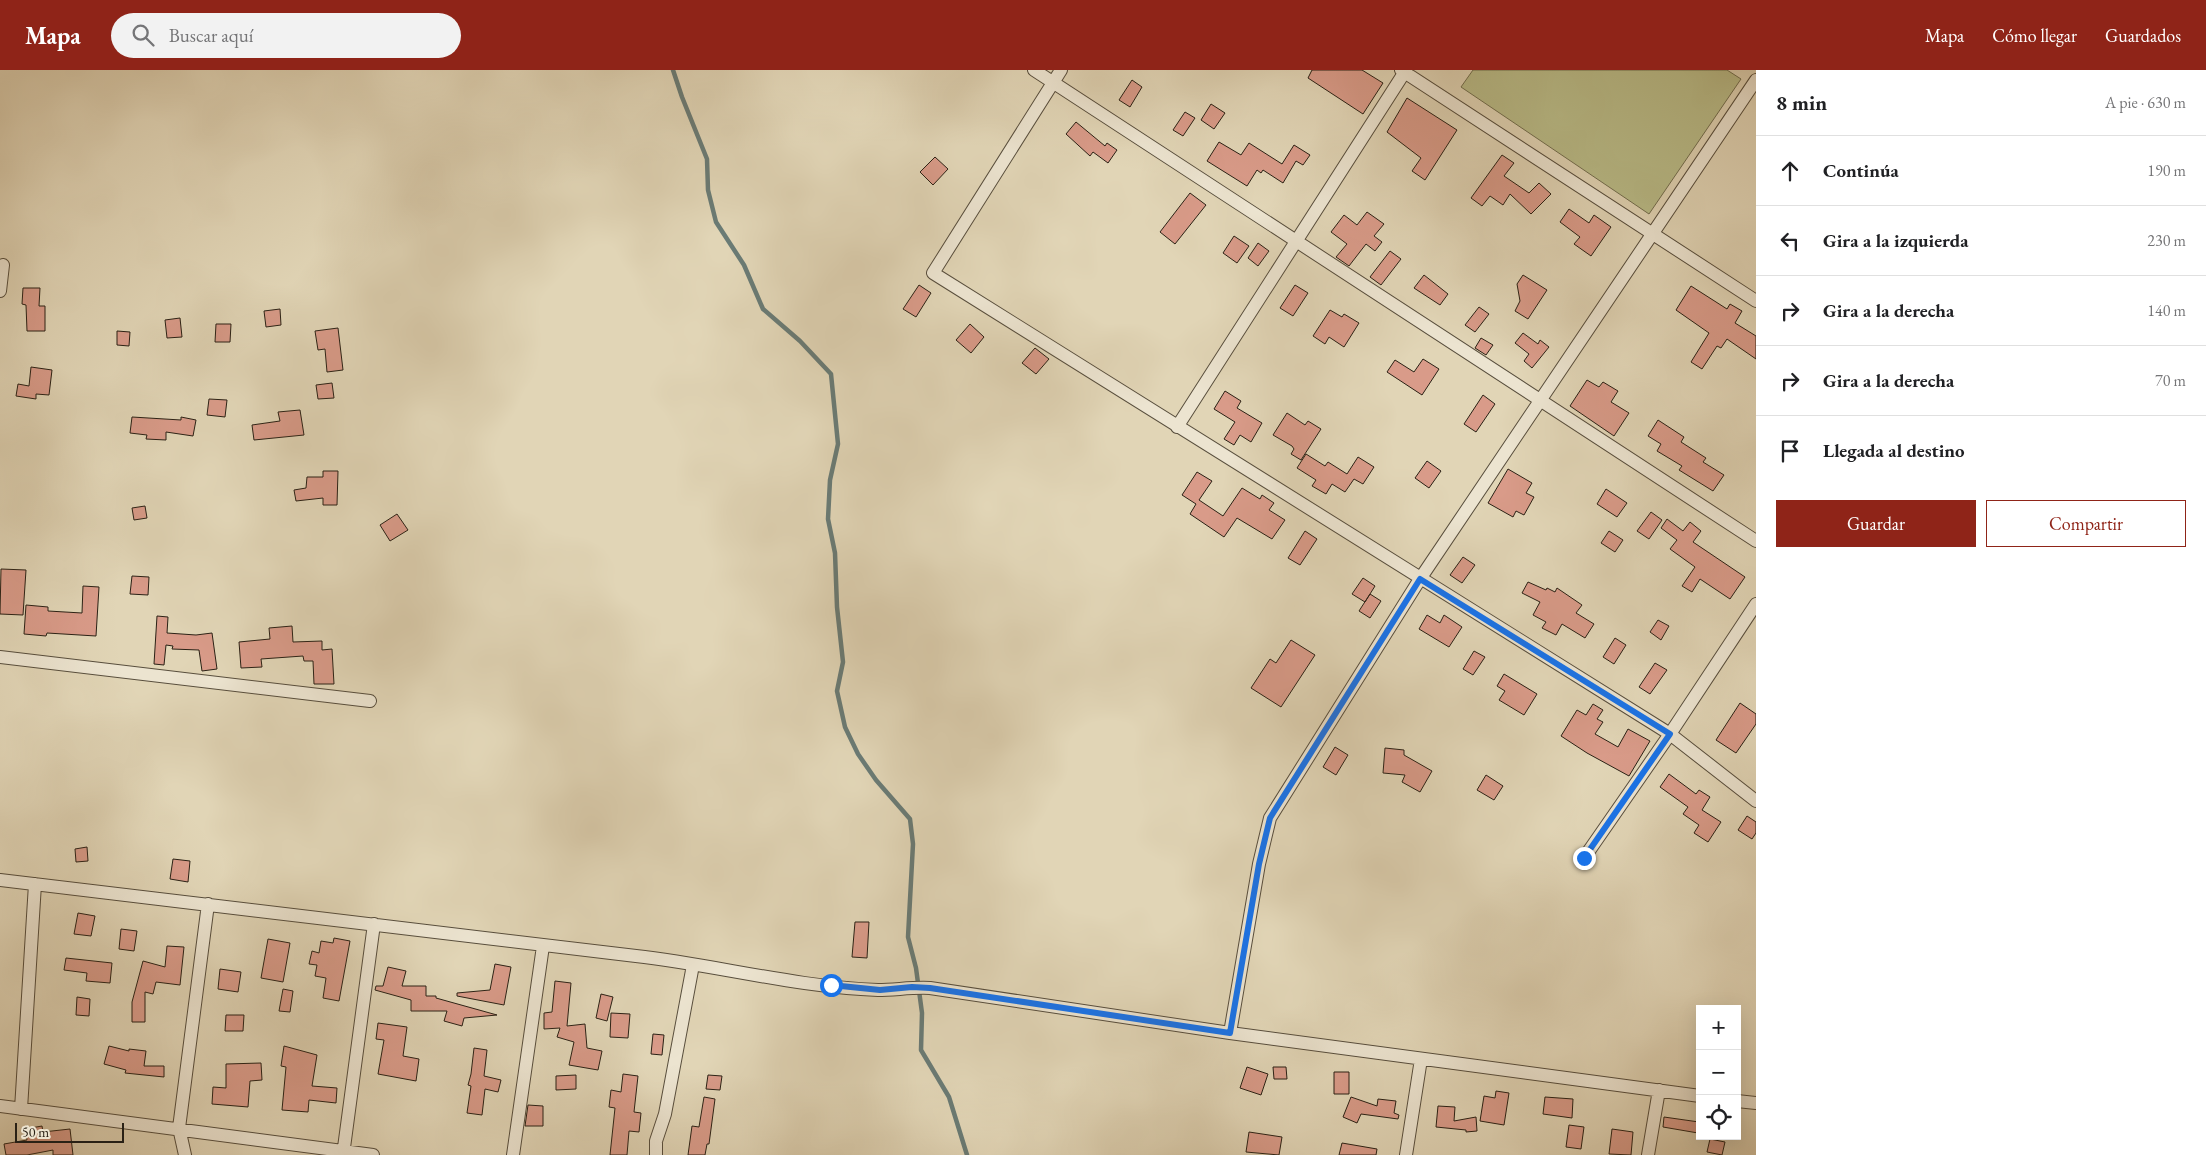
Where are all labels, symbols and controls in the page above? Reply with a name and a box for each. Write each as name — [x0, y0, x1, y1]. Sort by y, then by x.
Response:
search box — [111, 13, 461, 58]
text: Mapa — [25, 20, 81, 51]
icon: search — [129, 21, 157, 49]
text: Buscar aquí — [169, 23, 253, 48]
text: Mapa — [1925, 24, 1964, 47]
text: Cómo llegar — [1992, 24, 2077, 47]
text: Guardados — [2105, 24, 2181, 47]
text: 8 min — [1776, 89, 1827, 116]
text: A pie · 630 m — [2105, 92, 2186, 113]
icon: ahead — [1776, 157, 1804, 185]
text: Continúa — [1823, 158, 1899, 183]
text: 190 m — [2147, 160, 2186, 181]
icon: left — [1776, 227, 1804, 255]
text: Gira a la izquierda — [1823, 228, 1969, 253]
text: 230 m — [2147, 230, 2186, 251]
icon: right — [1776, 297, 1804, 325]
text: Gira a la derecha — [1823, 298, 1954, 323]
text: 140 m — [2147, 300, 2186, 321]
icon: right — [1776, 367, 1804, 395]
text: Gira a la derecha — [1823, 368, 1954, 393]
text: 70 m — [2155, 370, 2186, 391]
icon: arrive — [1776, 437, 1804, 465]
text: Llegada al destino — [1823, 438, 1965, 463]
button: Guardar — [1776, 500, 1976, 547]
button: Compartir — [1986, 500, 2186, 547]
route end — [1573, 847, 1596, 870]
route start — [820, 974, 843, 997]
map controls — [1696, 1005, 1741, 1140]
button: + — [1696, 1005, 1741, 1050]
button: − — [1696, 1050, 1741, 1095]
button: locate — [1696, 1095, 1741, 1140]
scale bar — [15, 1120, 124, 1143]
text: 50 m — [22, 1123, 49, 1141]

